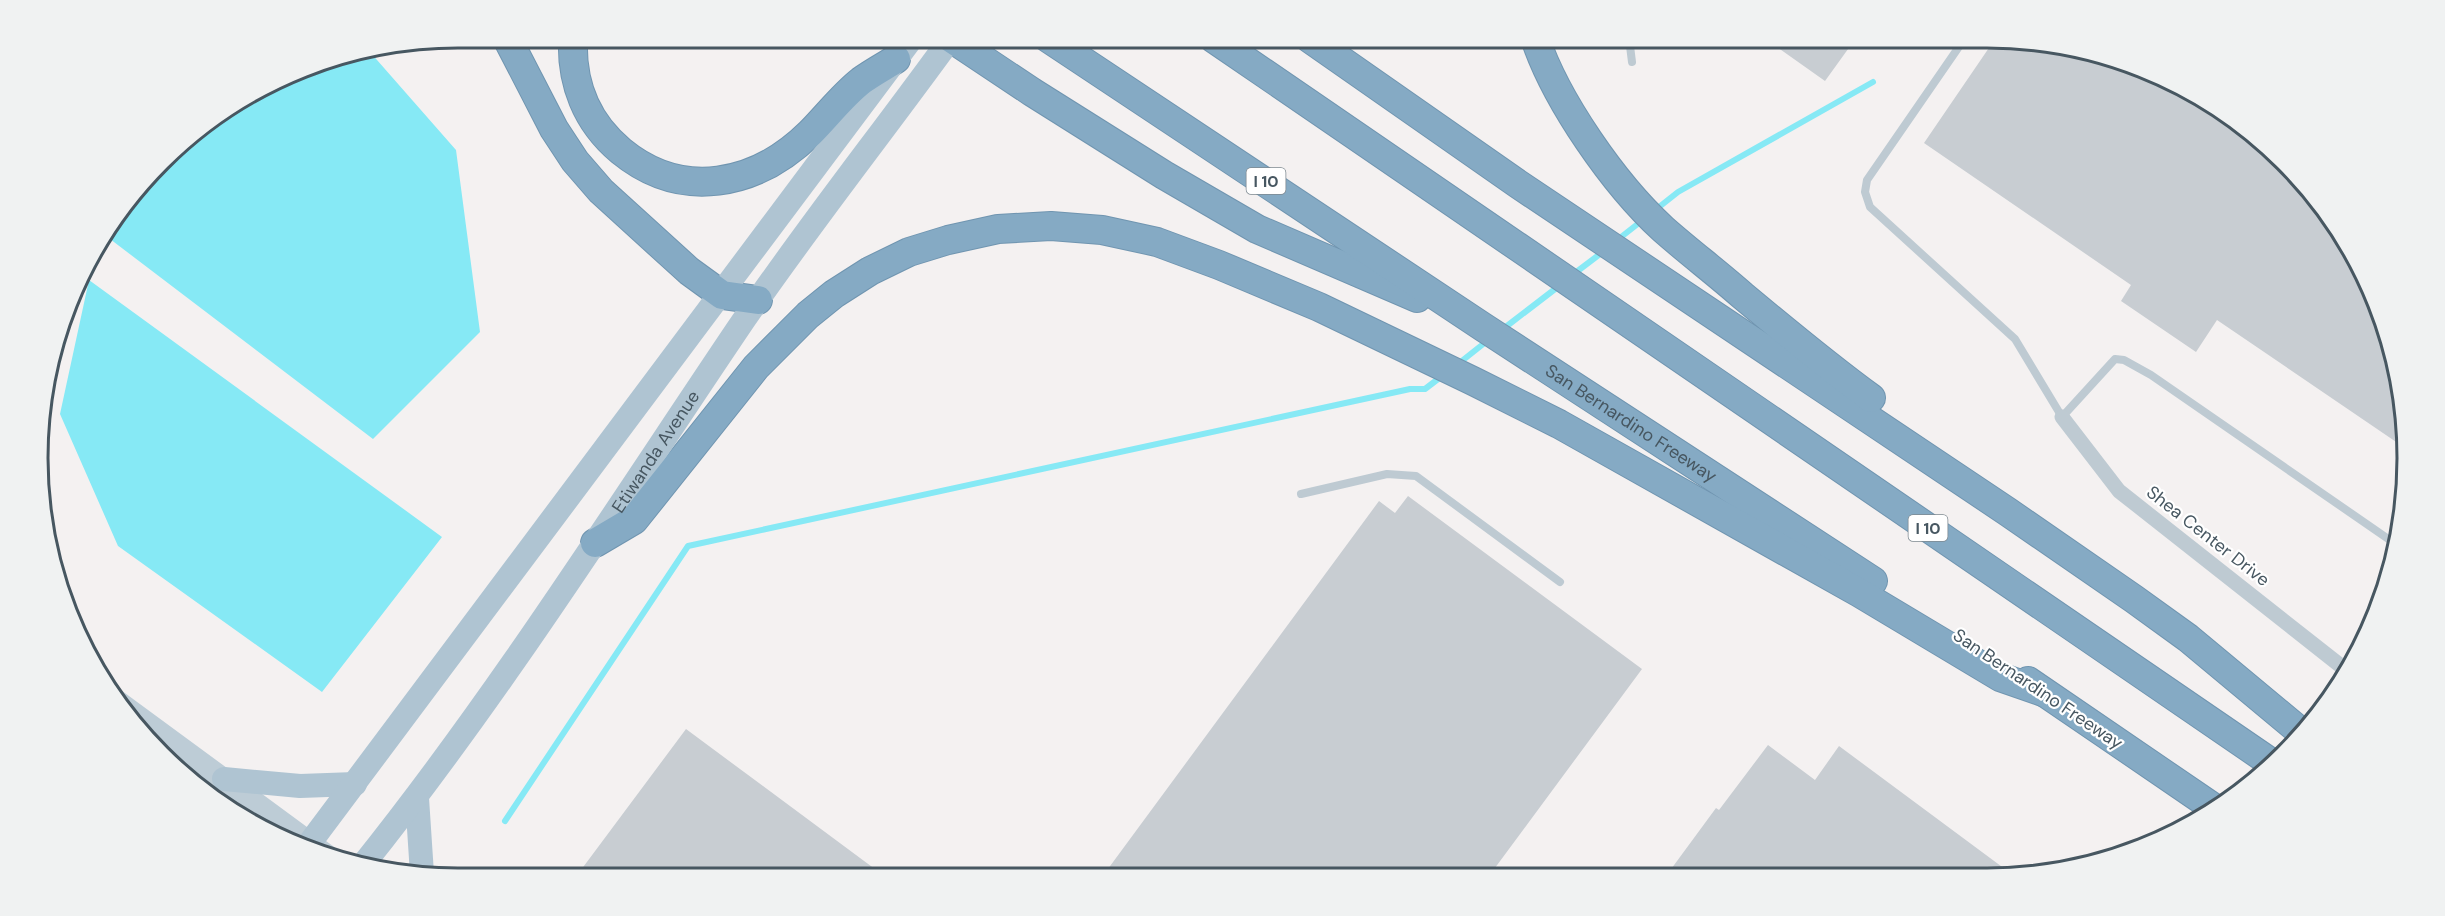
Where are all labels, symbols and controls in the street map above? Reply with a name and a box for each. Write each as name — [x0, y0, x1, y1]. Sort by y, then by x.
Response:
road number: I 10 — [1246, 168, 1286, 194]
street label: San Bernardino Freeway — [1541, 359, 1722, 488]
street label: Etiwanda Avenue — [606, 386, 705, 518]
street label: Shea Center Drive — [2141, 480, 2275, 592]
road number: I 10 — [1908, 515, 1948, 541]
street label: San Bernardino Freeway — [1948, 623, 2128, 755]

